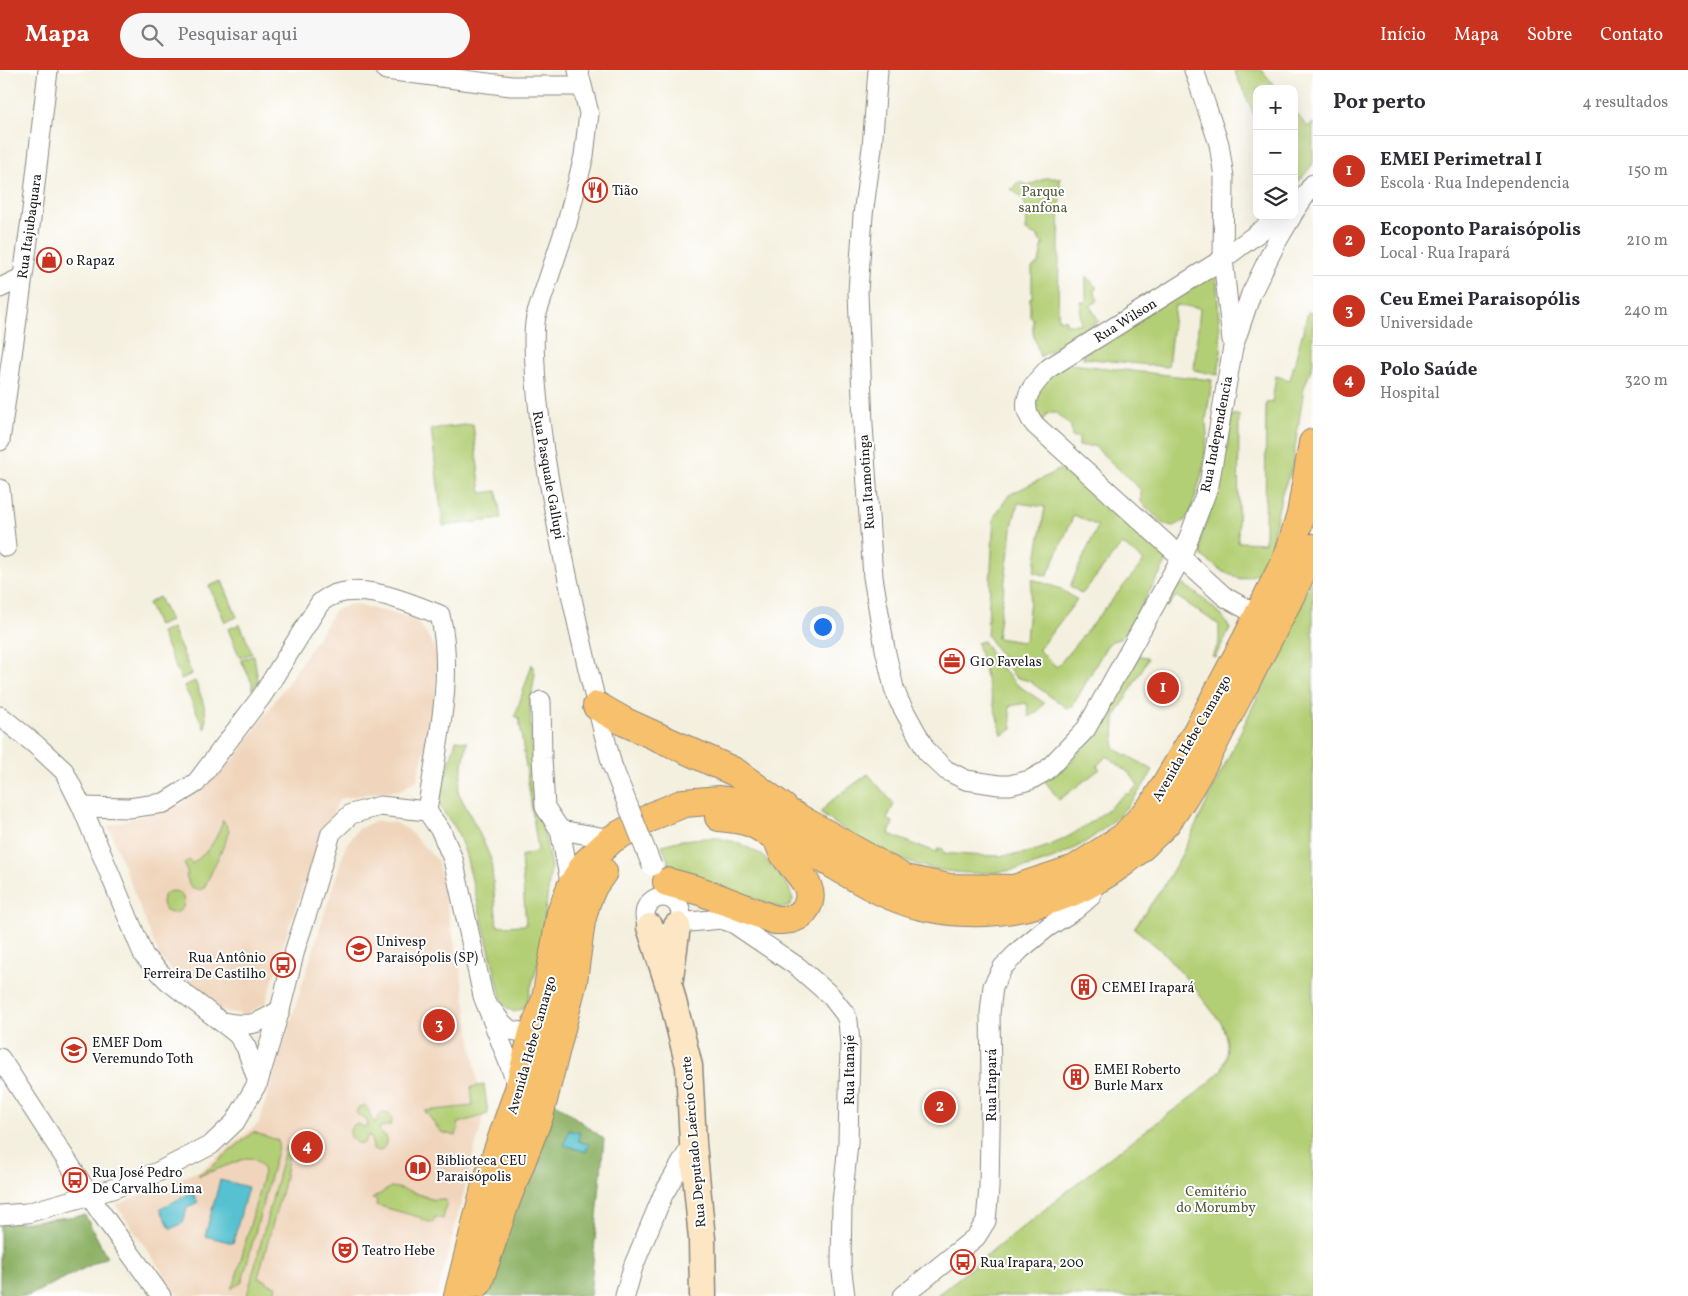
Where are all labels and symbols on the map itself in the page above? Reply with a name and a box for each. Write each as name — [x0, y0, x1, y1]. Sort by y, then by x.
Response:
street label: Rua Itajubaquara — [14, 172, 47, 280]
restaurant icon: Tião — [582, 177, 608, 203]
place label: Tião — [612, 182, 638, 201]
park label: Parque sanfona — [1019, 183, 1067, 218]
shop icon: o Rapaz — [36, 247, 62, 273]
place label: o Rapaz — [66, 252, 115, 271]
street label: Rua Wilson — [1091, 294, 1161, 348]
street label: Rua Independencia — [1197, 374, 1238, 494]
street label: Rua Pasquale Gallupi — [527, 410, 568, 541]
street label: Rua Itamotinga — [855, 434, 880, 530]
your location — [810, 614, 836, 640]
office icon: G10 Favelas — [939, 648, 965, 674]
place label: G10 Favelas — [970, 653, 1042, 672]
pin: 1 — [1147, 669, 1179, 707]
street label: Avenida Hebe Camargo — [1148, 672, 1236, 806]
place label: Univesp Paraisópolis (SP) — [376, 933, 478, 968]
school or university icon: Univesp Paraisópolis (SP) — [346, 936, 372, 962]
place label: Rua Antônio Ferreira De Castilho — [143, 949, 266, 984]
bus stop icon: Rua Antônio Ferreira De Castilho — [270, 952, 296, 978]
street label: Avenida Hebe Camargo — [504, 974, 561, 1117]
building icon: CEMEI Irapará — [1071, 974, 1097, 1000]
place label: CEMEI Irapará — [1102, 979, 1194, 998]
pin: 3 — [423, 1006, 455, 1044]
place label: EMEF Dom Veremundo Toth — [92, 1034, 194, 1069]
street label: Rua Itanajé — [841, 1035, 860, 1105]
school or university icon: EMEF Dom Veremundo Toth — [61, 1037, 87, 1063]
street label: Rua Irapará — [983, 1049, 1002, 1121]
street label: Rua Deputado Laércio Corte — [678, 1055, 711, 1228]
place label: EMEI Roberto Burle Marx — [1094, 1061, 1181, 1096]
building icon: EMEI Roberto Burle Marx — [1063, 1064, 1089, 1090]
pin: 2 — [924, 1088, 956, 1126]
pin: 4 — [291, 1128, 323, 1166]
place label: Biblioteca CEU Paraisópolis — [436, 1152, 527, 1187]
library icon: Biblioteca CEU Paraisópolis — [405, 1155, 431, 1181]
place label: Rua José Pedro De Carvalho Lima — [92, 1164, 202, 1199]
bus stop icon: Rua José Pedro De Carvalho Lima — [62, 1167, 88, 1193]
park label: Cemitério do Morumby — [1176, 1183, 1256, 1218]
theatre icon: Teatro Hebe — [332, 1237, 358, 1263]
place label: Teatro Hebe — [362, 1242, 435, 1261]
bus stop icon: Rua Irapara, 200 — [950, 1249, 976, 1275]
place label: Rua Irapara, 200 — [980, 1254, 1084, 1273]

